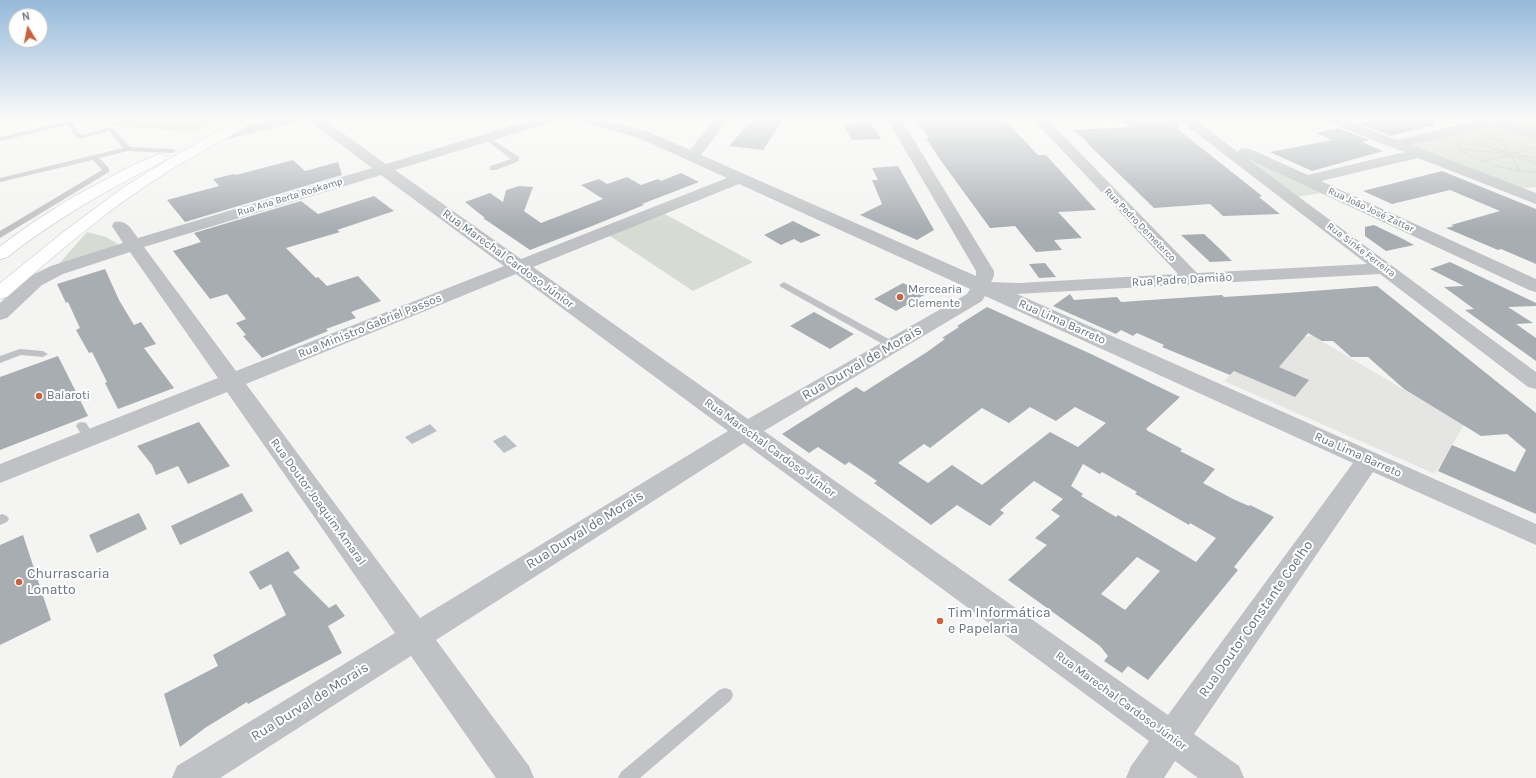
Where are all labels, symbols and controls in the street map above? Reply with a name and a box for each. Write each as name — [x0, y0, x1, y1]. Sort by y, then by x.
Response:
north arrow — [8, 8, 48, 48]
text: N — [21, 10, 31, 24]
street label: Rua Ana Berta Roskamp — [236, 175, 344, 219]
street label: Rua João José Zattar — [1326, 185, 1416, 235]
street label: Rua Pedro Demeterco — [1102, 186, 1178, 264]
street label: Rua Marechal Cardoso Júnior — [439, 206, 577, 312]
street label: Rua Sinke Ferreira — [1324, 220, 1398, 280]
street label: Rua Padre Damião — [1132, 270, 1232, 290]
place label: Mercearia Clemente — [908, 283, 962, 311]
street label: Rua Ministro Gabriel Passos — [296, 291, 444, 361]
marker: Mercearia Clemente — [895, 292, 905, 302]
street label: Rua Lima Barreto — [1016, 296, 1108, 348]
street label: Rua Durval de Morais — [799, 322, 925, 404]
place label: Balaroti — [47, 389, 90, 403]
marker: Balaroti — [34, 391, 44, 401]
street label: Rua Marechal Cardoso Júnior — [701, 395, 839, 501]
street label: Rua Lima Barreto — [1312, 429, 1404, 481]
street label: Rua Doutor Joaquim Amaral — [267, 436, 369, 568]
street label: Rua Durval de Morais — [523, 487, 647, 573]
street label: Rua Doutor Constante Coelho — [1195, 537, 1317, 701]
place label: Churrascaria Lonatto — [27, 566, 110, 598]
marker: Churrascaria Lonatto — [14, 577, 24, 587]
place label: Tim Informática e Papelaria — [948, 605, 1051, 638]
marker: Tim Informática e Papelaria — [935, 616, 945, 626]
street label: Rua Marechal Cardoso Júnior — [1052, 648, 1190, 754]
street label: Rua Durval de Morais — [248, 659, 372, 745]

